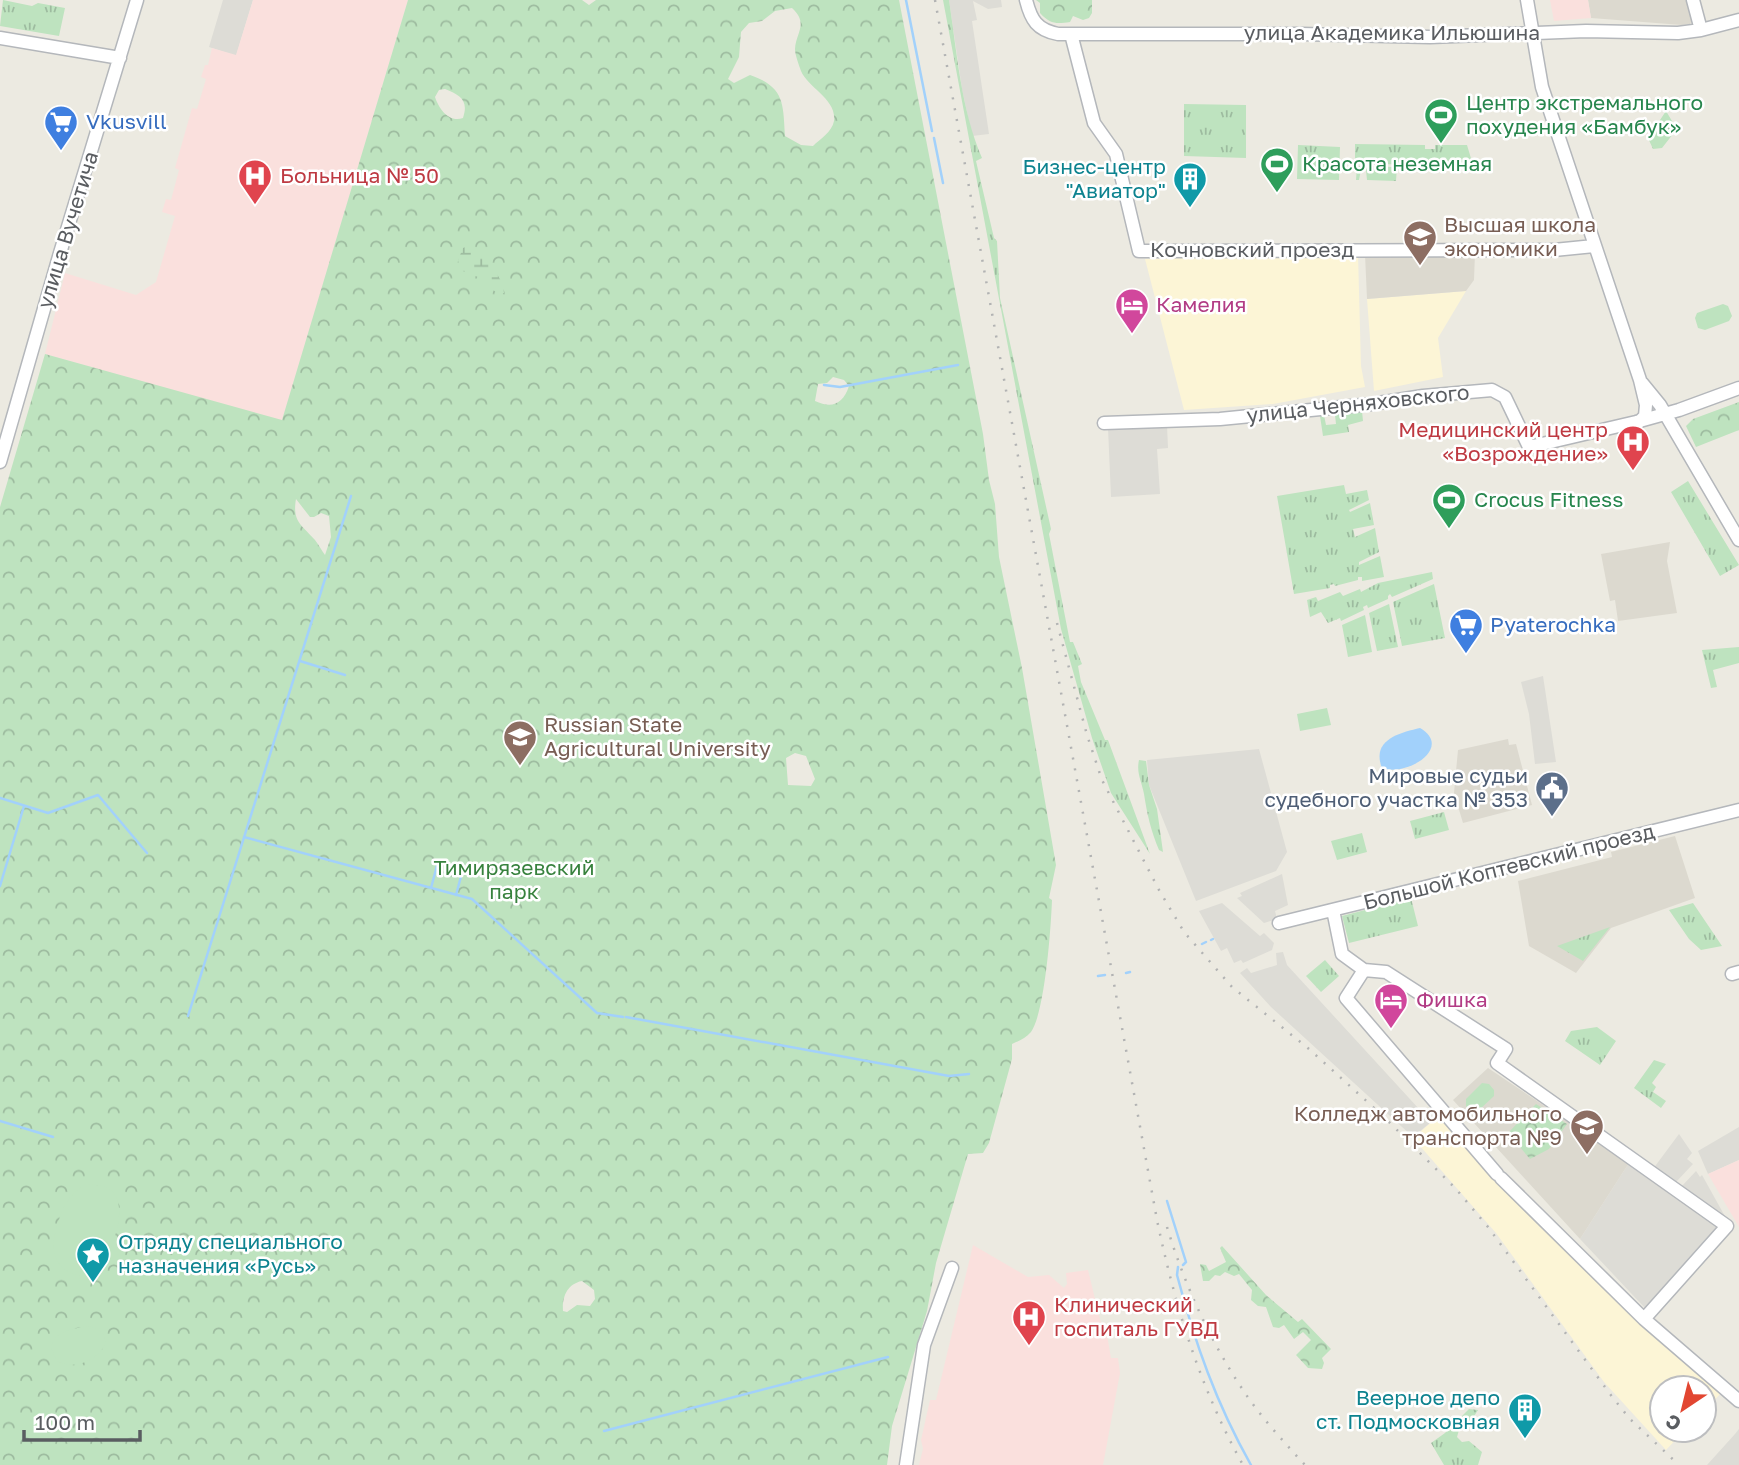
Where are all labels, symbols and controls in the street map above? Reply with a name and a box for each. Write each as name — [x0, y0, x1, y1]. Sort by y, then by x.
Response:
street label: улица Академика Ильюшина — [1244, 19, 1540, 45]
place label: Центр экстремального похудения «Бамбук» — [1466, 89, 1703, 139]
sports icon: Центр экстремального похудения «Бамбук» — [1422, 96, 1460, 145]
supermarket icon: Vkusvill — [42, 103, 80, 152]
place label: Vkusvill — [86, 108, 167, 134]
sports icon: Красота неземная — [1258, 145, 1296, 194]
street label: улица Вучетича — [31, 148, 103, 311]
place label: Красота неземная — [1302, 150, 1492, 176]
place label: Бизнес-центр "Авиатор" — [1023, 153, 1166, 203]
hospital icon: Больница № 50 — [236, 157, 274, 206]
building icon: Бизнес-центр "Авиатор" — [1171, 160, 1209, 209]
place label: Больница № 50 — [280, 162, 439, 188]
place label: Высшая школа экономики — [1444, 211, 1596, 261]
school or university icon: Высшая школа экономики — [1401, 218, 1439, 267]
street label: Кочновский проезд — [1150, 236, 1354, 262]
hotel icon: Камелия — [1113, 286, 1151, 335]
place label: Камелия — [1156, 291, 1247, 317]
street label: улица Черняховского — [1245, 378, 1471, 428]
place label: Медицинский центр «Возрождение» — [1398, 416, 1608, 466]
hospital icon: Медицинский центр «Возрождение» — [1614, 423, 1652, 472]
sports icon: Crocus Fitness — [1430, 481, 1468, 530]
place label: Crocus Fitness — [1474, 486, 1623, 512]
supermarket icon: Pyaterochka — [1447, 606, 1485, 655]
place label: Pyaterochka — [1490, 611, 1616, 637]
place label: Russian State Agricultural University — [544, 711, 771, 761]
school or university icon: Russian State Agricultural University — [501, 718, 539, 767]
place label: Мировые судьи судебного участка № 353 — [1265, 762, 1528, 812]
public building icon: Мировые судьи судебного участка № 353 — [1533, 769, 1571, 818]
street label: Большой Коптевский проезд — [1360, 817, 1657, 915]
park label: Тимирязевский парк — [434, 854, 594, 904]
hotel icon: Фишка — [1372, 981, 1410, 1030]
place label: Фишка — [1416, 986, 1488, 1012]
place label: Колледж автомобильного транспорта №9 — [1294, 1100, 1562, 1150]
school or university icon: Колледж автомобильного транспорта №9 — [1568, 1107, 1606, 1156]
place label: Отряду специального назначения «Русь» — [118, 1228, 343, 1278]
place icon: Отряду специального назначения «Русь» — [74, 1235, 112, 1284]
place label: Клинический госпиталь ГУВД — [1054, 1291, 1219, 1341]
hospital icon: Клинический госпиталь ГУВД — [1010, 1298, 1048, 1347]
north arrow — [1648, 1374, 1718, 1444]
place label: Веерное депо ст. Подмосковная — [1316, 1384, 1500, 1434]
building icon: Веерное депо ст. Подмосковная — [1506, 1391, 1544, 1440]
scale bar — [24, 1398, 140, 1442]
text: 100 m — [35, 1409, 95, 1435]
text: С — [1661, 1410, 1685, 1437]

